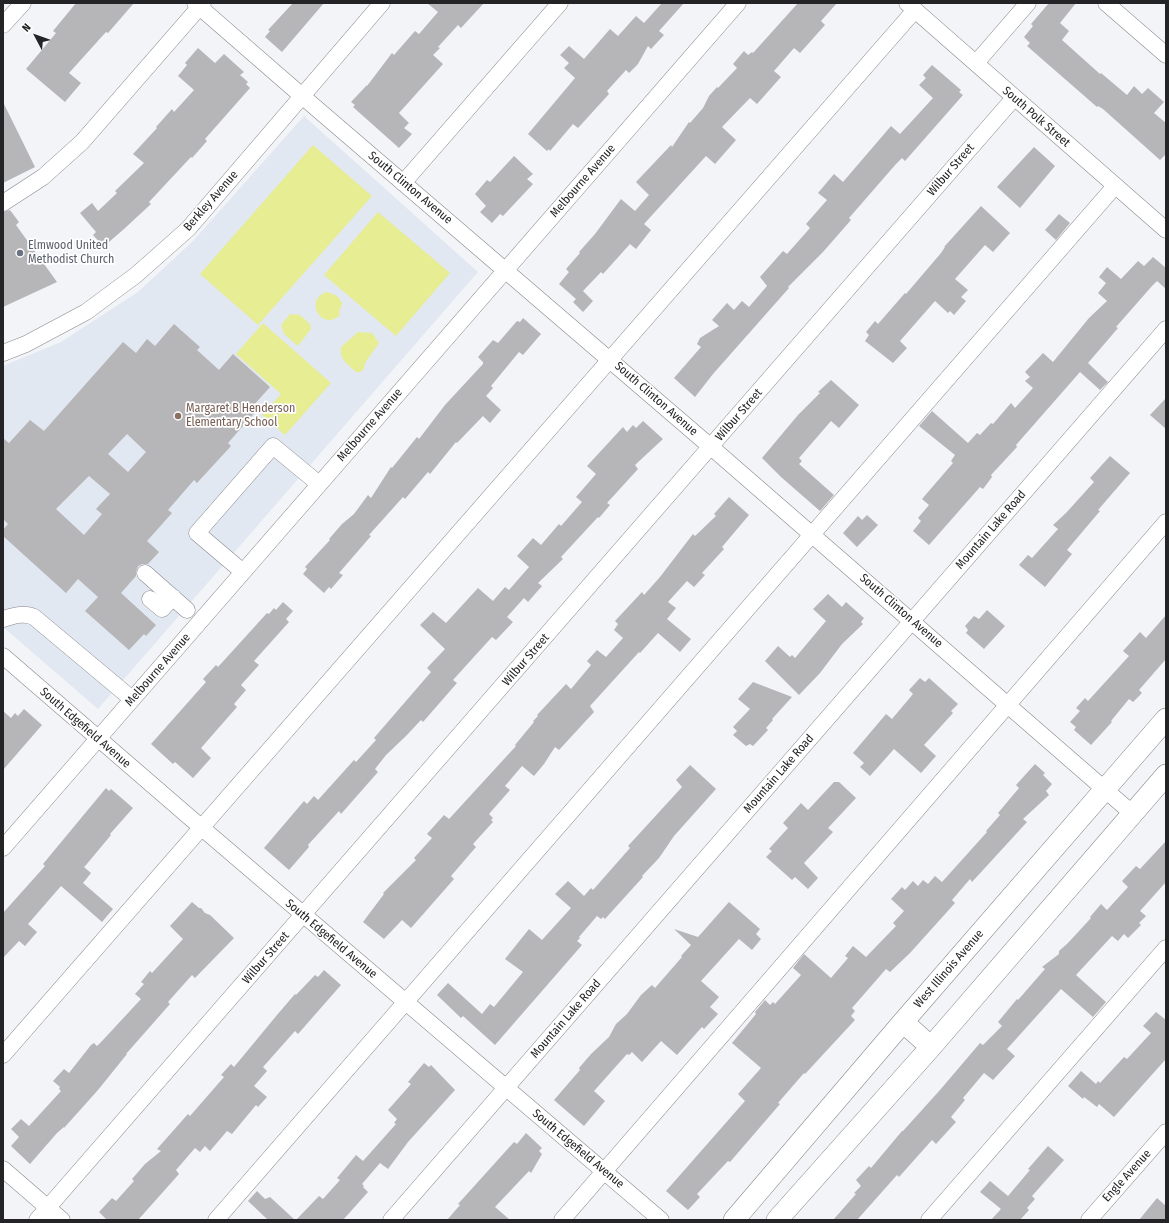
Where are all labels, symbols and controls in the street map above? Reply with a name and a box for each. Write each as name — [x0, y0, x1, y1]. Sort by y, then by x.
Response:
north arrow — [16, 16, 56, 56]
text: N — [19, 21, 34, 35]
street label: South Polk Street — [999, 84, 1073, 150]
street label: Wilbur Street — [924, 141, 978, 199]
street label: Melbourne Avenue — [547, 142, 619, 220]
street label: South Clinton Avenue — [365, 149, 455, 227]
street label: Berkley Avenue — [181, 168, 241, 234]
place label: Elmwood United Methodist Church — [28, 239, 114, 267]
marker: Elmwood United Methodist Church — [15, 248, 25, 258]
street label: South Clinton Avenue — [612, 359, 700, 439]
street label: Melbourne Avenue — [334, 386, 406, 464]
street label: Wilbur Street — [712, 386, 766, 444]
place label: Margaret B Henderson Elementary School — [186, 402, 295, 430]
marker: Margaret B Henderson Elementary School — [173, 411, 183, 421]
street label: Mountain Lake Road — [953, 488, 1029, 572]
street label: South Clinton Avenue — [857, 571, 945, 651]
street label: Melbourne Avenue — [122, 631, 194, 709]
street label: Wilbur Street — [499, 631, 553, 689]
street label: South Edgefield Avenue — [37, 685, 133, 771]
street label: Mountain Lake Road — [741, 732, 817, 816]
street label: South Edgefield Avenue — [282, 896, 380, 982]
street label: West Illinois Avenue — [911, 927, 987, 1011]
street label: Wilbur Street — [239, 929, 293, 987]
street label: Mountain Lake Road — [528, 977, 604, 1061]
street label: South Edgefield Avenue — [529, 1106, 627, 1192]
street label: Engle Avenue — [1100, 1147, 1154, 1205]

